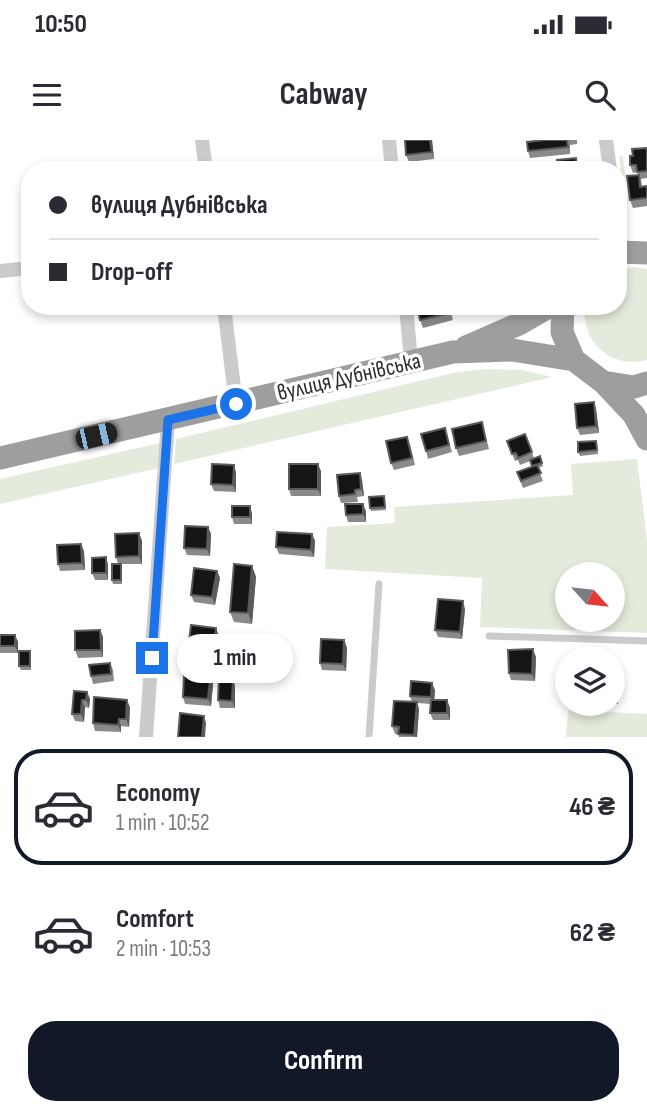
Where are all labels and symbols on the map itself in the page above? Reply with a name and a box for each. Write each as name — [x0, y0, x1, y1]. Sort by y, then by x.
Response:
street label: вулиця Дубнівська — [274, 347, 424, 407]
route start — [220, 388, 252, 420]
car — [74, 421, 119, 451]
north arrow — [555, 562, 625, 632]
callout: 1 min — [176, 634, 292, 682]
route end — [136, 642, 168, 674]

